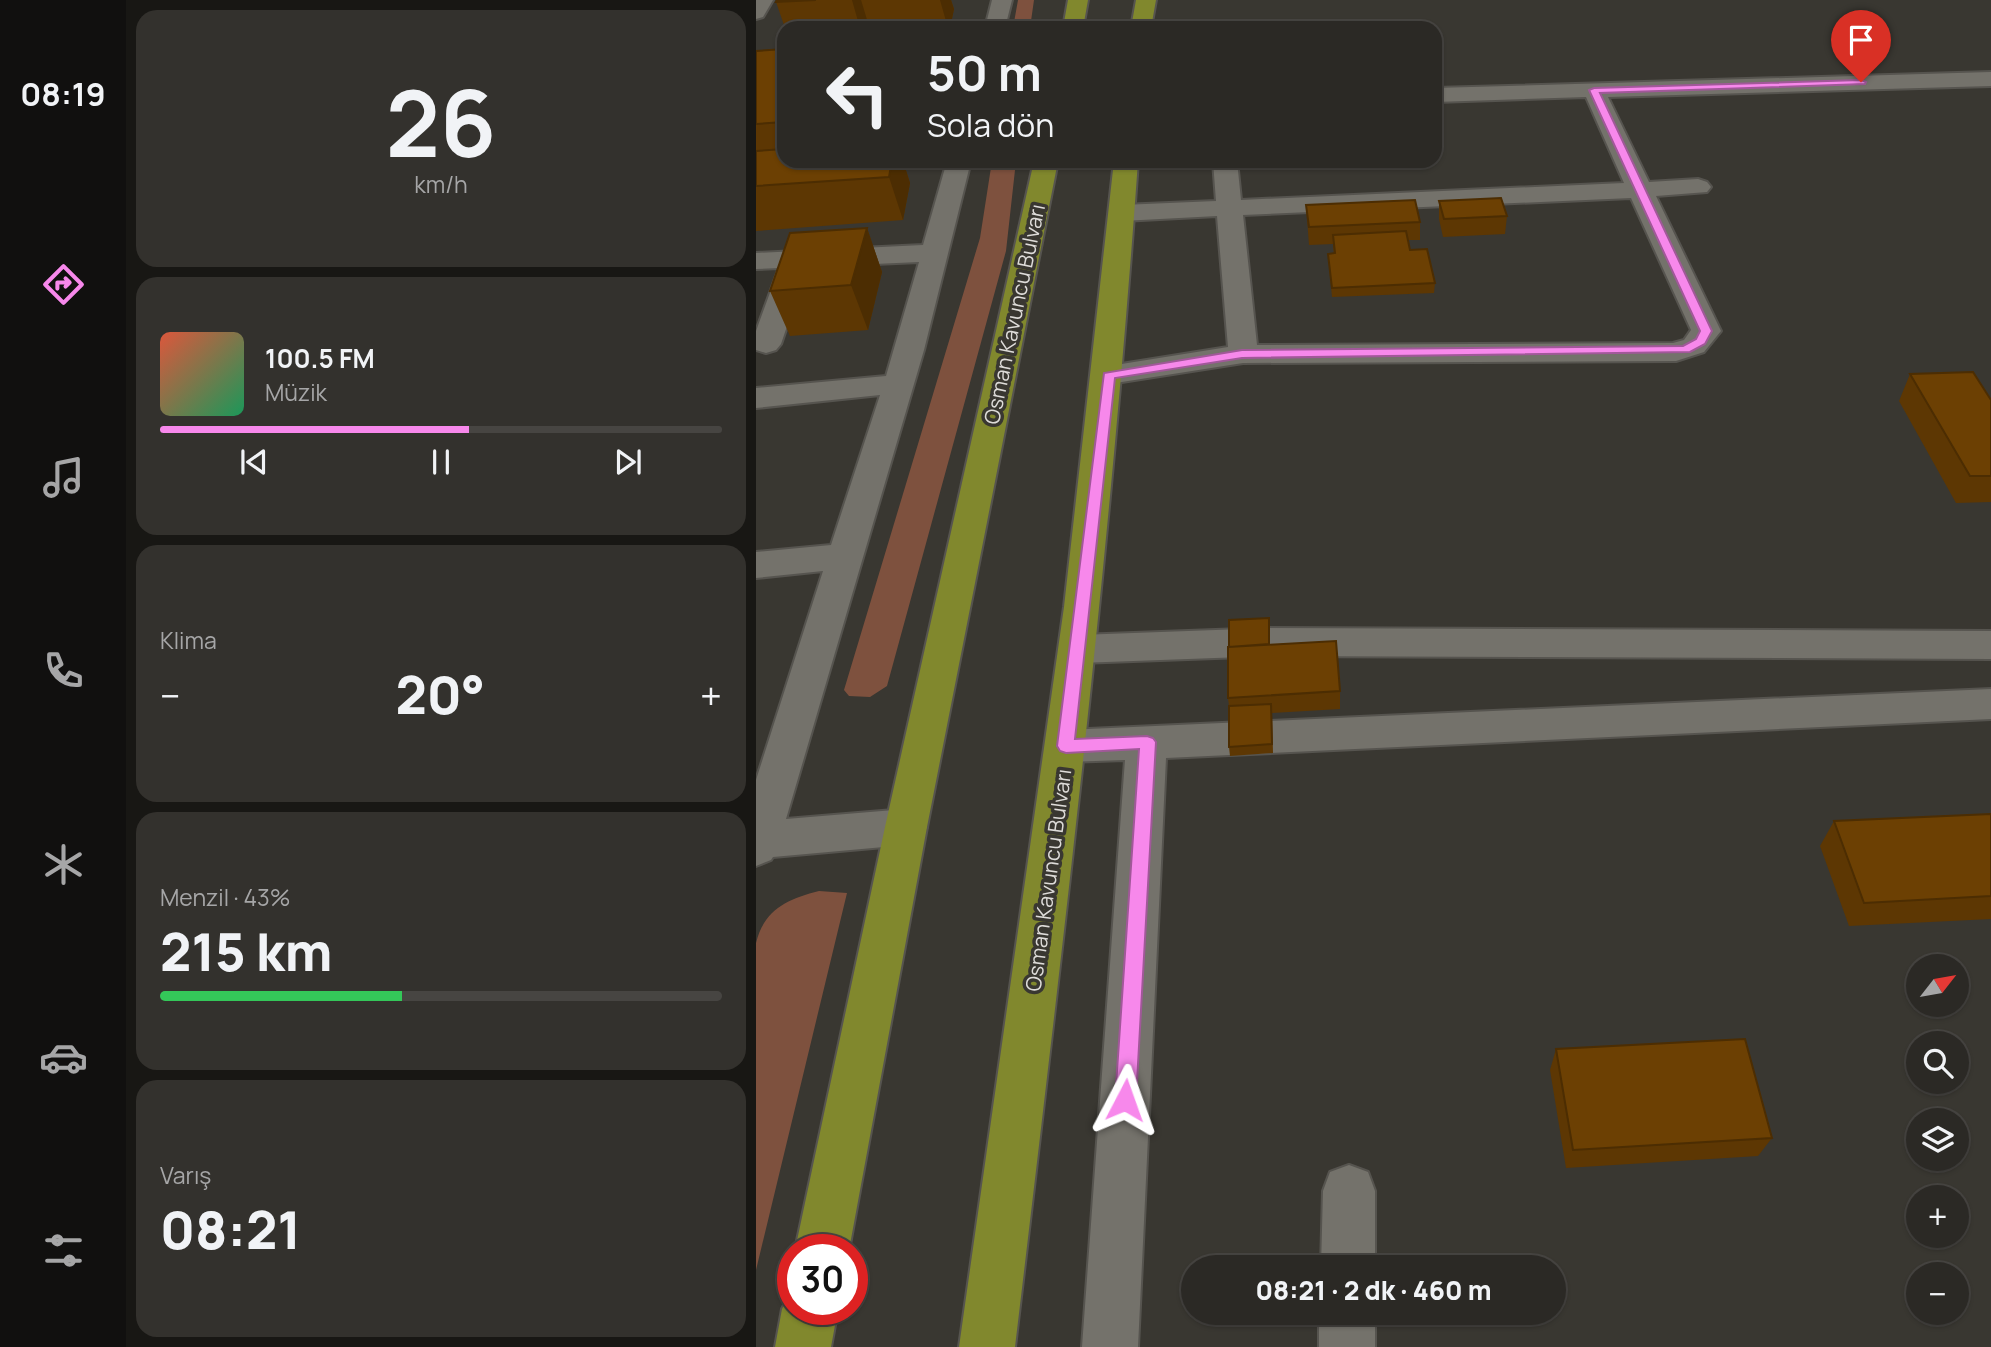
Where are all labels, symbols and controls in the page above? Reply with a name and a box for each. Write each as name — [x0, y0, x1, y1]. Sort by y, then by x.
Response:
pin — [1831, 10, 1891, 82]
icon: arrive — [1842, 21, 1880, 59]
text: 50 m — [927, 39, 1042, 106]
icon: left — [812, 49, 903, 140]
text: 26 — [386, 60, 496, 184]
text: 08:19 — [20, 72, 106, 116]
text: Sola dön — [927, 103, 1054, 147]
text: km/h — [414, 168, 468, 200]
street label: Osman Kavuncu Bulvarı — [977, 201, 1051, 427]
icon: directions — [39, 260, 88, 309]
text: 100.5 FM — [265, 340, 375, 376]
text: Müzik — [265, 376, 327, 408]
icon: previous — [235, 443, 273, 481]
icon: pause — [422, 443, 460, 481]
icon: next — [609, 443, 647, 481]
icon: music — [39, 453, 88, 502]
text: Klima — [160, 624, 217, 656]
icon: phone — [39, 646, 88, 695]
text: 20° — [395, 659, 485, 730]
text: − — [160, 669, 181, 721]
text: + — [700, 669, 722, 721]
street label: Osman Kavuncu Bulvarı — [1019, 767, 1077, 993]
icon: climate — [39, 840, 88, 889]
text: Menzil · 43% — [160, 881, 290, 913]
text: 215 km — [160, 916, 332, 987]
north arrow — [1906, 954, 1969, 1017]
map controls — [1906, 954, 1969, 1325]
button: search — [1906, 1031, 1969, 1094]
icon: car — [39, 1033, 88, 1082]
position arrow — [1088, 1063, 1162, 1137]
button: layers — [1906, 1108, 1969, 1171]
text: Varış — [160, 1159, 211, 1191]
button: + — [1906, 1185, 1969, 1248]
text: 08:21 — [160, 1194, 301, 1265]
icon: filters — [39, 1226, 88, 1275]
speed limit sign: 30 — [777, 1234, 868, 1325]
button: − — [1906, 1262, 1969, 1325]
text: 08:21 · 2 dk · 460 m — [1255, 1272, 1492, 1308]

